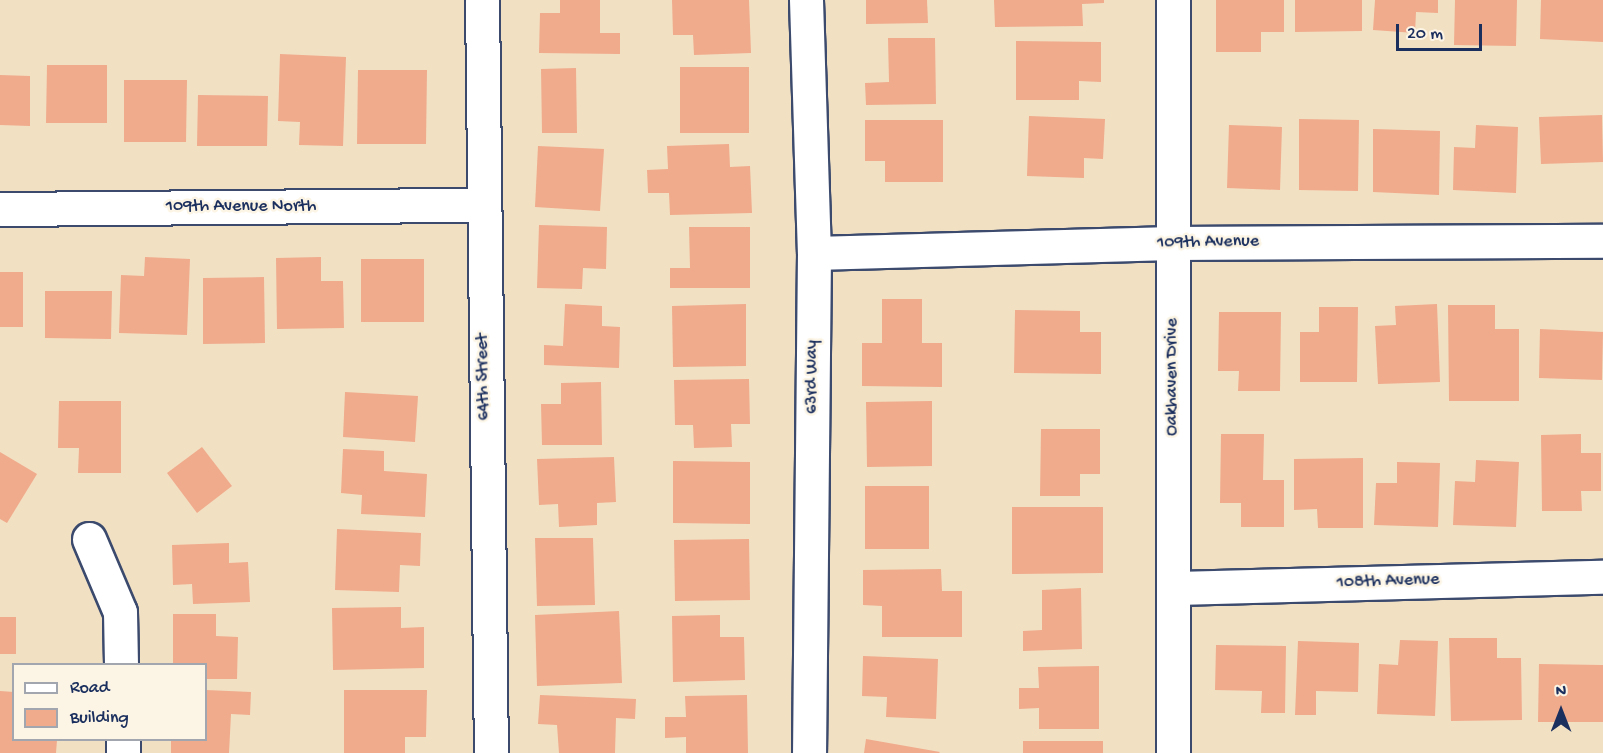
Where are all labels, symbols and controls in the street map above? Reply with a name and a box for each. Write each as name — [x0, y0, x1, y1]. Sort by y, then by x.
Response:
scale bar — [1399, 12, 1484, 50]
text: 20 m — [1407, 24, 1443, 45]
street label: 109th Avenue North — [166, 196, 316, 218]
street label: 109th Avenue — [1157, 231, 1259, 255]
street label: Oakhaven Drive — [1162, 318, 1184, 436]
street label: 64th Street — [472, 333, 496, 421]
street label: 63rd Way — [802, 340, 824, 414]
street label: 108th Avenue — [1336, 569, 1440, 595]
legend — [12, 663, 207, 741]
text: Road — [70, 678, 109, 699]
north arrow — [1531, 681, 1591, 741]
text: N — [1556, 683, 1566, 702]
text: Building — [70, 708, 129, 729]

